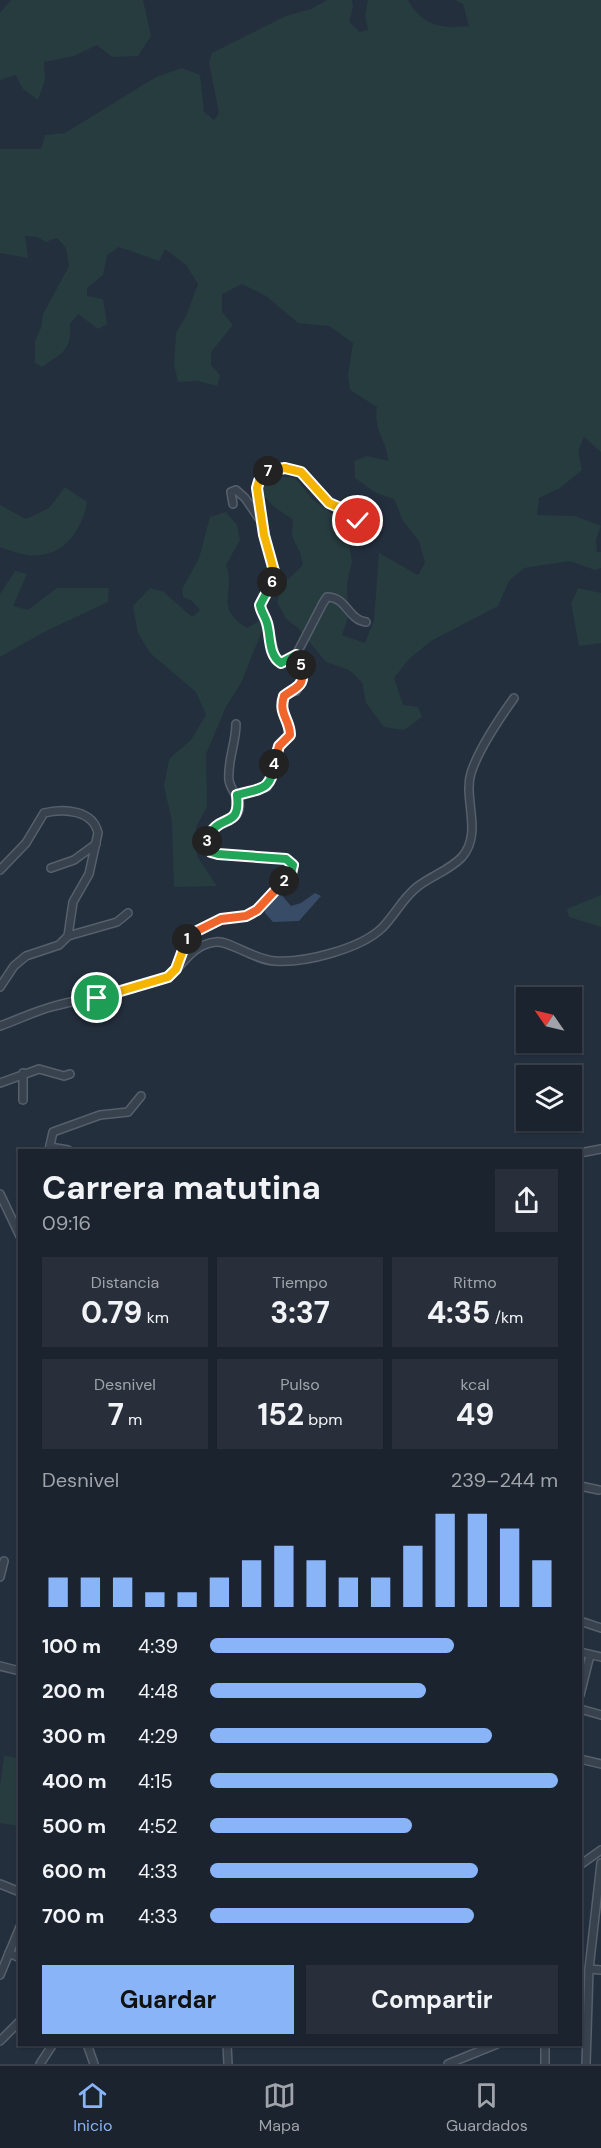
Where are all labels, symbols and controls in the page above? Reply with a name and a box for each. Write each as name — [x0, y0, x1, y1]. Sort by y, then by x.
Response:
pin: 7 — [253, 456, 283, 486]
text: 7 — [264, 460, 272, 481]
pin — [332, 495, 383, 546]
icon: check — [341, 504, 374, 537]
pin: 6 — [257, 567, 287, 597]
text: 6 — [267, 571, 277, 592]
pin: 5 — [286, 650, 316, 680]
text: 5 — [296, 654, 306, 675]
pin: 4 — [259, 749, 289, 779]
text: 4 — [269, 753, 279, 774]
pin: 3 — [192, 826, 222, 856]
text: 3 — [202, 830, 212, 851]
pin: 2 — [269, 866, 299, 896]
text: 2 — [279, 870, 289, 891]
pin: 1 — [172, 924, 202, 954]
text: 1 — [184, 928, 190, 949]
pin — [71, 972, 122, 1023]
icon: arrive — [80, 981, 113, 1014]
north arrow — [516, 987, 582, 1053]
map controls — [516, 987, 582, 1131]
button: layers — [516, 1065, 582, 1131]
text: Carrera matutina — [42, 1166, 321, 1209]
button: share — [495, 1169, 558, 1232]
text: 09:16 — [42, 1210, 91, 1236]
text: Distancia — [91, 1272, 159, 1293]
text: Tiempo — [272, 1272, 328, 1293]
text: Ritmo — [453, 1272, 497, 1293]
text: 0.79 — [81, 1293, 142, 1332]
text: 3:37 — [270, 1293, 330, 1332]
text: 4:35 — [427, 1293, 491, 1332]
text: km — [142, 1307, 169, 1328]
text: /km — [491, 1307, 523, 1328]
text: Desnivel — [94, 1374, 156, 1395]
text: Pulso — [280, 1374, 320, 1395]
text: kcal — [461, 1374, 489, 1395]
text: 7 — [108, 1395, 124, 1434]
text: 152 — [257, 1395, 304, 1434]
text: 49 — [456, 1395, 494, 1434]
text: m — [124, 1409, 142, 1430]
text: bpm — [304, 1409, 343, 1430]
text: Desnivel — [42, 1467, 119, 1493]
text: 239–244 m — [451, 1467, 558, 1493]
text: 100 m — [42, 1633, 101, 1659]
text: 4:39 — [138, 1633, 178, 1659]
text: 200 m — [42, 1678, 105, 1704]
text: 4:48 — [138, 1678, 178, 1704]
text: 300 m — [42, 1723, 106, 1749]
text: 4:29 — [138, 1723, 178, 1749]
text: 400 m — [42, 1768, 107, 1794]
text: 4:15 — [138, 1768, 173, 1794]
text: 500 m — [42, 1813, 106, 1839]
text: 4:52 — [138, 1813, 178, 1839]
text: 600 m — [42, 1858, 106, 1884]
text: 4:33 — [138, 1858, 178, 1884]
text: 700 m — [42, 1903, 104, 1929]
text: 4:33 — [138, 1903, 178, 1929]
button: Guardar — [42, 1965, 294, 2034]
button: Compartir — [306, 1965, 558, 2034]
tab: Inicio — [73, 2079, 112, 2136]
tab: Mapa — [259, 2079, 300, 2136]
tab: Guardados — [446, 2079, 528, 2136]

